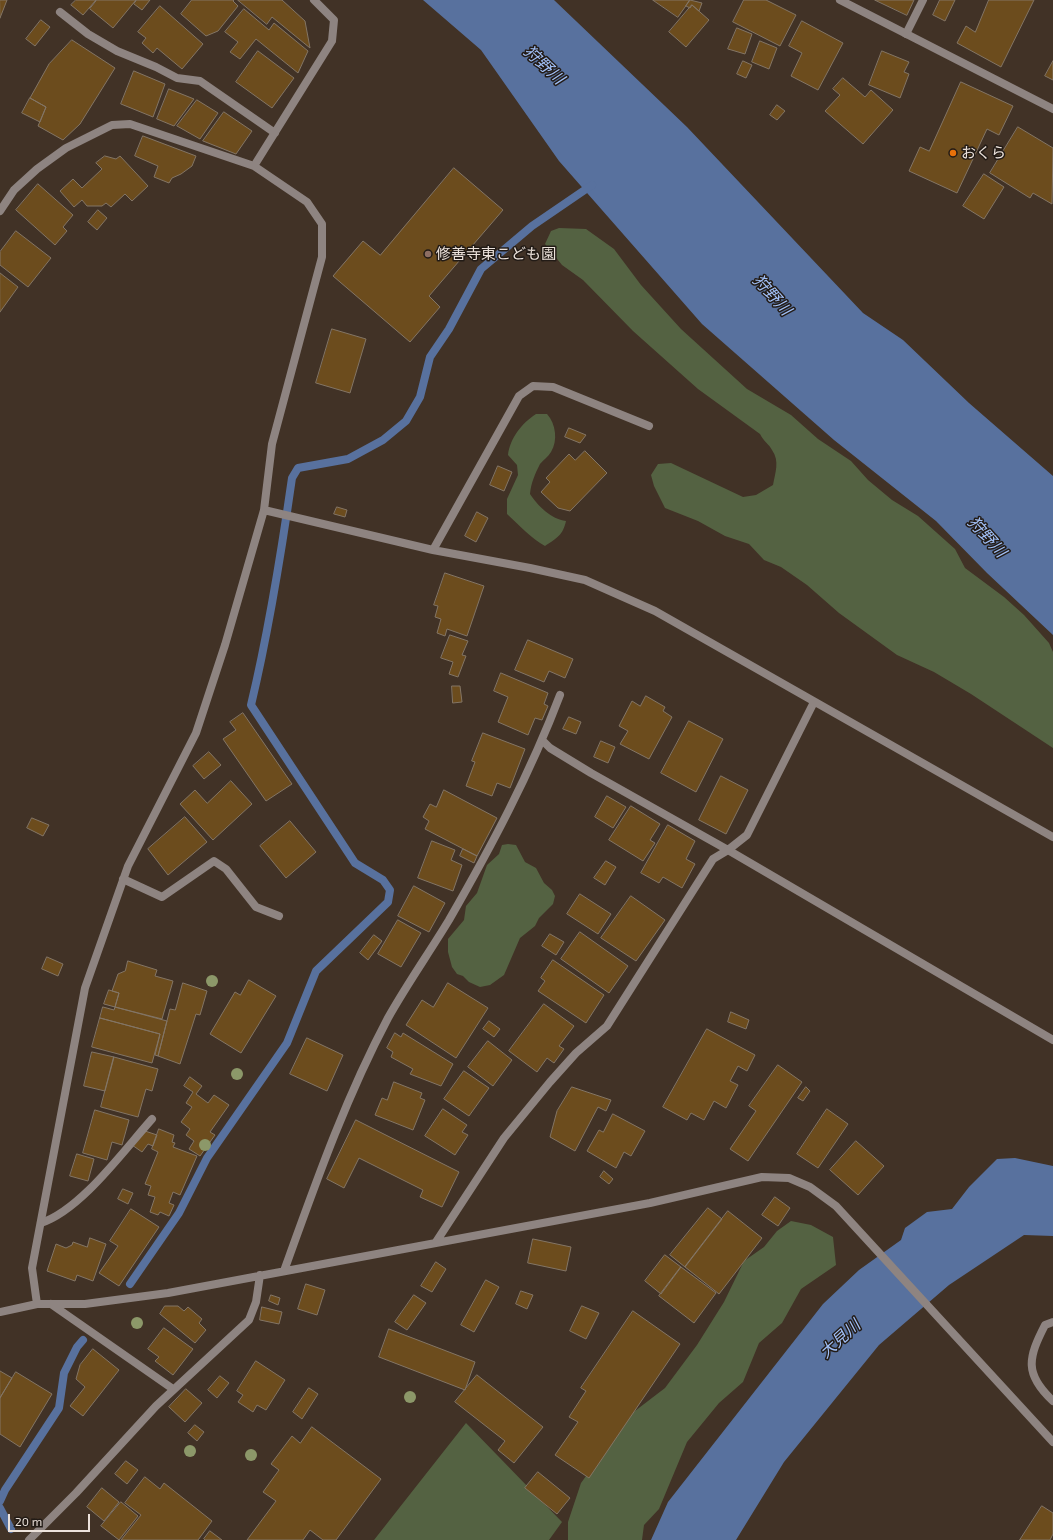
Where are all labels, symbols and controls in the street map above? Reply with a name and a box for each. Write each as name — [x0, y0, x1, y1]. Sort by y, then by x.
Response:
water label: 狩野川 — [520, 42, 568, 88]
place label: おくら — [961, 144, 1006, 162]
marker: おくら — [948, 148, 958, 158]
place label: 修善寺東こども園 — [436, 245, 556, 263]
marker: 修善寺東こども園 — [423, 249, 433, 259]
water label: 狩野川 — [749, 271, 795, 319]
water label: 狩野川 — [964, 513, 1010, 561]
water label: 大見川 — [816, 1316, 864, 1362]
scale bar — [10, 1506, 92, 1532]
text: 20 m — [15, 1514, 42, 1528]

